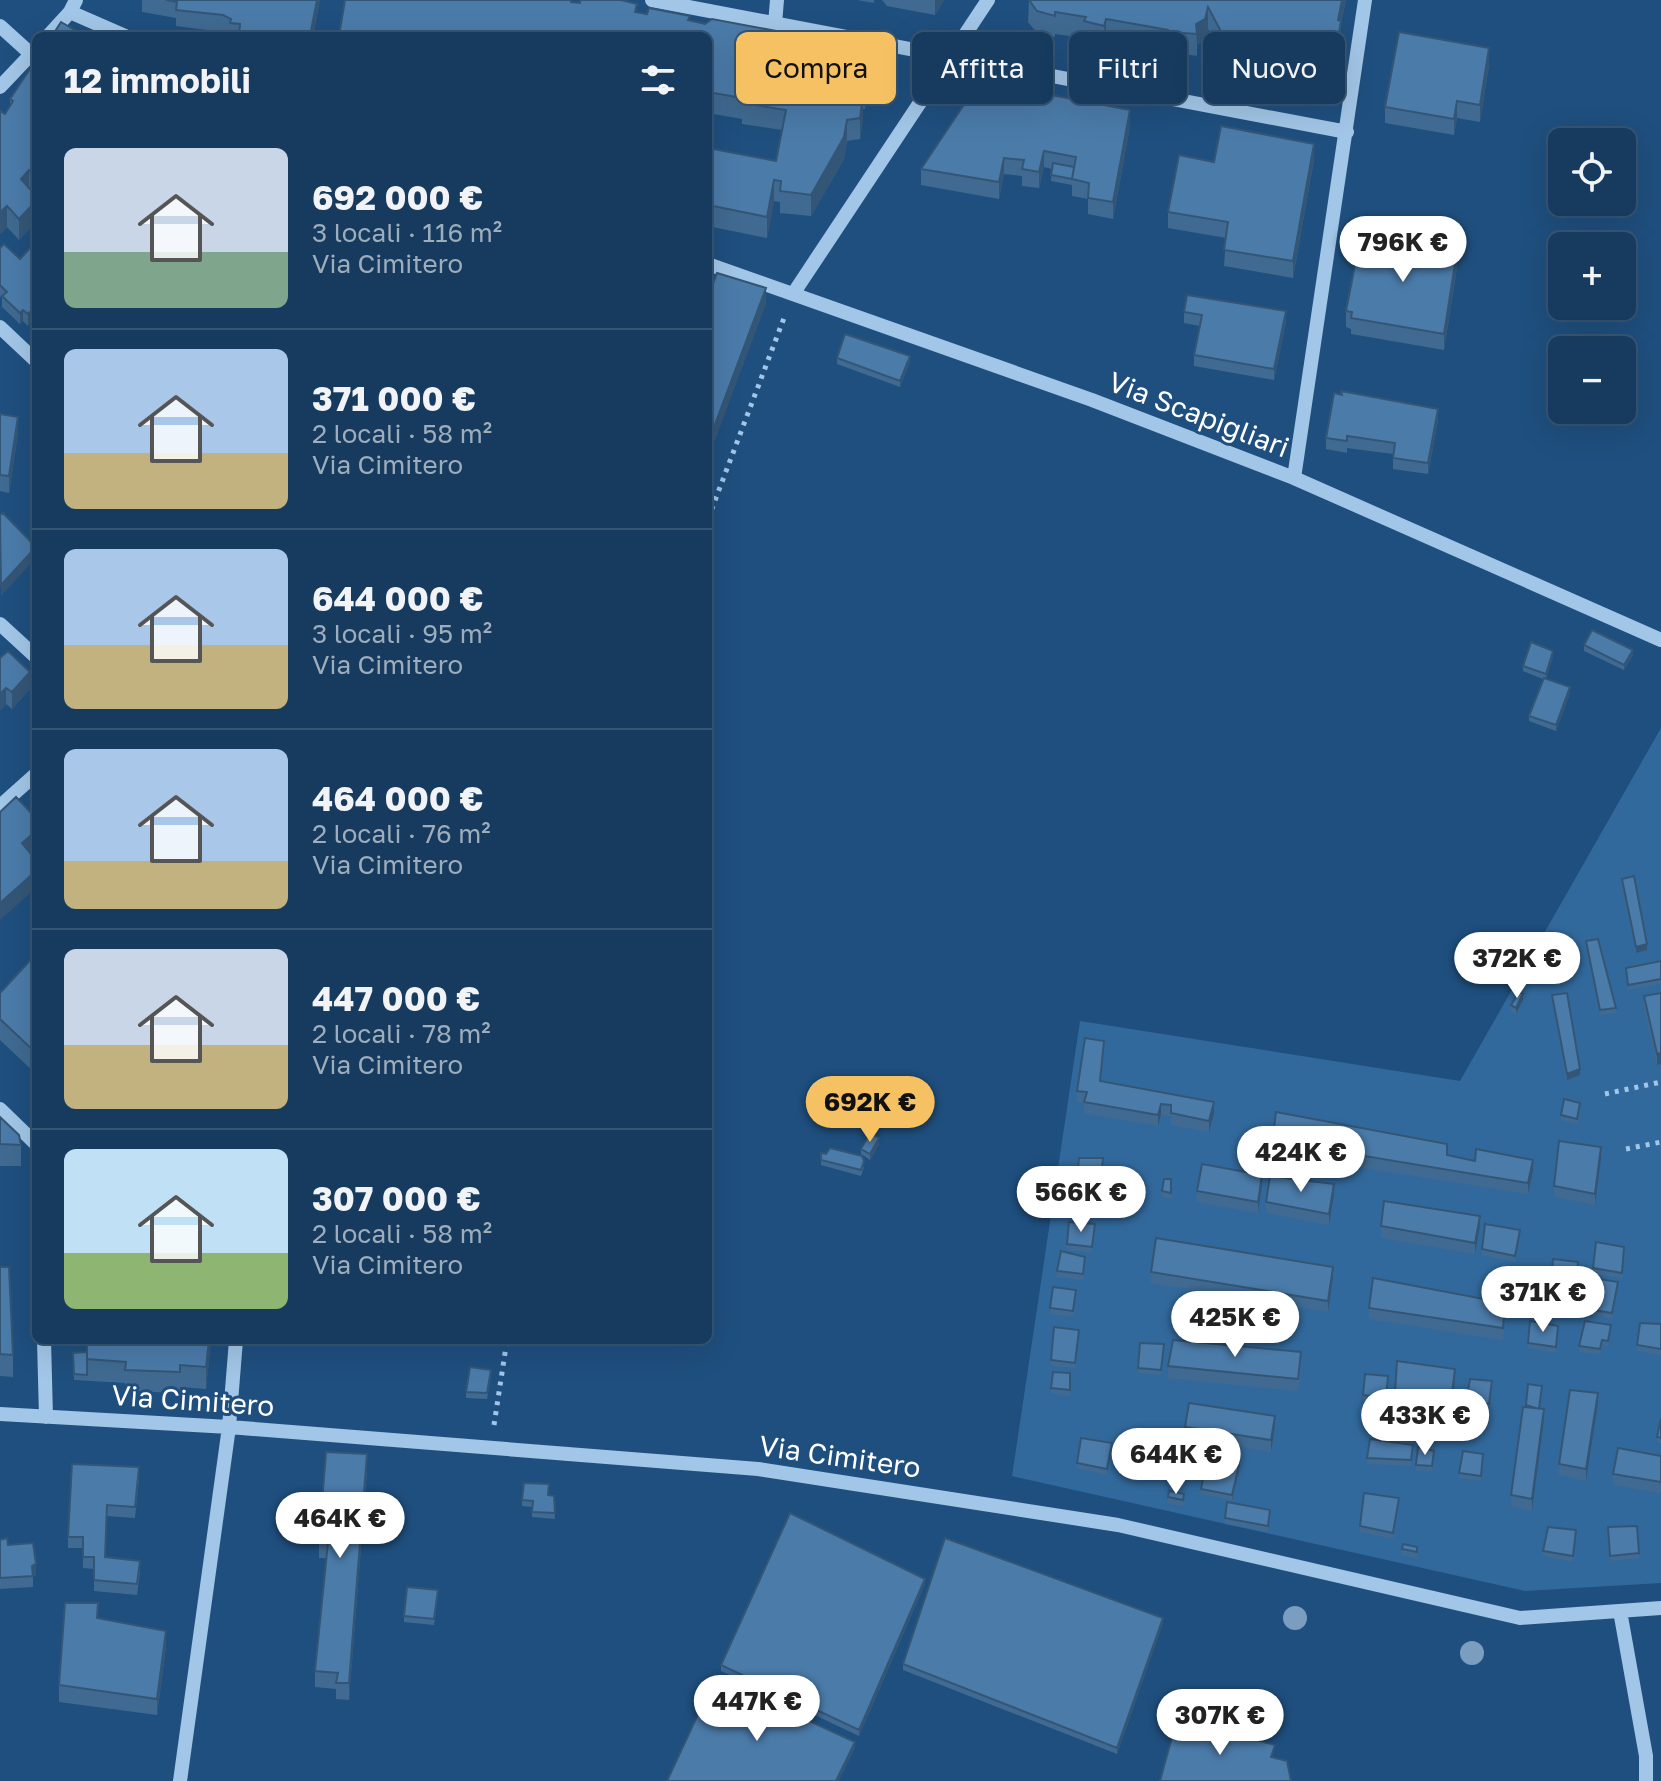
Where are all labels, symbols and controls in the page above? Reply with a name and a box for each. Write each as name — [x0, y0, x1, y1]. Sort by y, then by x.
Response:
chip: Compra — [736, 32, 896, 104]
chip: Affitta — [912, 32, 1053, 104]
chip: Filtri — [1069, 32, 1187, 104]
chip: Nuovo — [1203, 32, 1345, 104]
icon: filters — [636, 58, 680, 102]
text: 12 immobili — [64, 60, 251, 100]
map controls — [1548, 128, 1636, 424]
button: locate — [1548, 128, 1636, 216]
text: 692 000 € — [312, 177, 483, 217]
icon: home — [128, 180, 224, 276]
pin: 796K € — [1338, 216, 1468, 284]
text: 3 locali · 116 m² — [312, 217, 502, 248]
text: 796K € — [1358, 226, 1448, 257]
button: + — [1548, 232, 1636, 320]
text: Via Cimitero — [312, 248, 463, 279]
button: − — [1548, 336, 1636, 424]
street label: Via Scapigliari — [1104, 364, 1294, 464]
text: 371 000 € — [312, 378, 476, 418]
icon: home — [128, 381, 224, 477]
text: 2 locali · 58 m² — [312, 418, 492, 449]
text: Via Cimitero — [312, 449, 463, 480]
text: 644 000 € — [312, 578, 483, 618]
icon: home — [128, 581, 224, 677]
text: 3 locali · 95 m² — [312, 618, 492, 649]
text: Via Cimitero — [312, 649, 463, 680]
text: 464 000 € — [312, 778, 483, 818]
icon: home — [128, 781, 224, 877]
text: 2 locali · 76 m² — [312, 818, 491, 849]
text: Via Cimitero — [312, 849, 463, 880]
pin: 372K € — [1452, 932, 1582, 1000]
text: 372K € — [1472, 942, 1562, 973]
text: 447 000 € — [312, 978, 480, 1018]
icon: home — [128, 981, 224, 1077]
text: 2 locali · 78 m² — [312, 1018, 491, 1049]
text: Via Cimitero — [312, 1049, 463, 1080]
pin: 692K € — [805, 1076, 935, 1144]
text: 692K € — [824, 1086, 916, 1117]
pin: 424K € — [1236, 1126, 1366, 1194]
text: 424K € — [1255, 1136, 1347, 1167]
pin: 566K € — [1016, 1166, 1146, 1234]
text: 566K € — [1035, 1176, 1127, 1207]
text: 307 000 € — [312, 1178, 481, 1218]
icon: home — [128, 1181, 224, 1277]
text: 2 locali · 58 m² — [312, 1218, 492, 1249]
text: Via Cimitero — [312, 1249, 463, 1280]
pin: 371K € — [1478, 1266, 1608, 1334]
text: 371K € — [1499, 1276, 1587, 1307]
pin: 425K € — [1170, 1291, 1300, 1359]
text: 425K € — [1189, 1301, 1281, 1332]
street label: Via Cimitero — [111, 1378, 275, 1422]
pin: 433K € — [1360, 1389, 1490, 1457]
text: 433K € — [1379, 1399, 1471, 1430]
street label: Via Cimitero — [757, 1428, 923, 1484]
pin: 644K € — [1111, 1428, 1241, 1496]
text: 644K € — [1130, 1438, 1222, 1469]
pin: 464K € — [275, 1492, 405, 1560]
text: 464K € — [294, 1502, 386, 1533]
pin: 447K € — [692, 1675, 822, 1743]
text: 447K € — [712, 1685, 802, 1716]
pin: 307K € — [1155, 1689, 1285, 1757]
text: 307K € — [1175, 1699, 1265, 1730]

